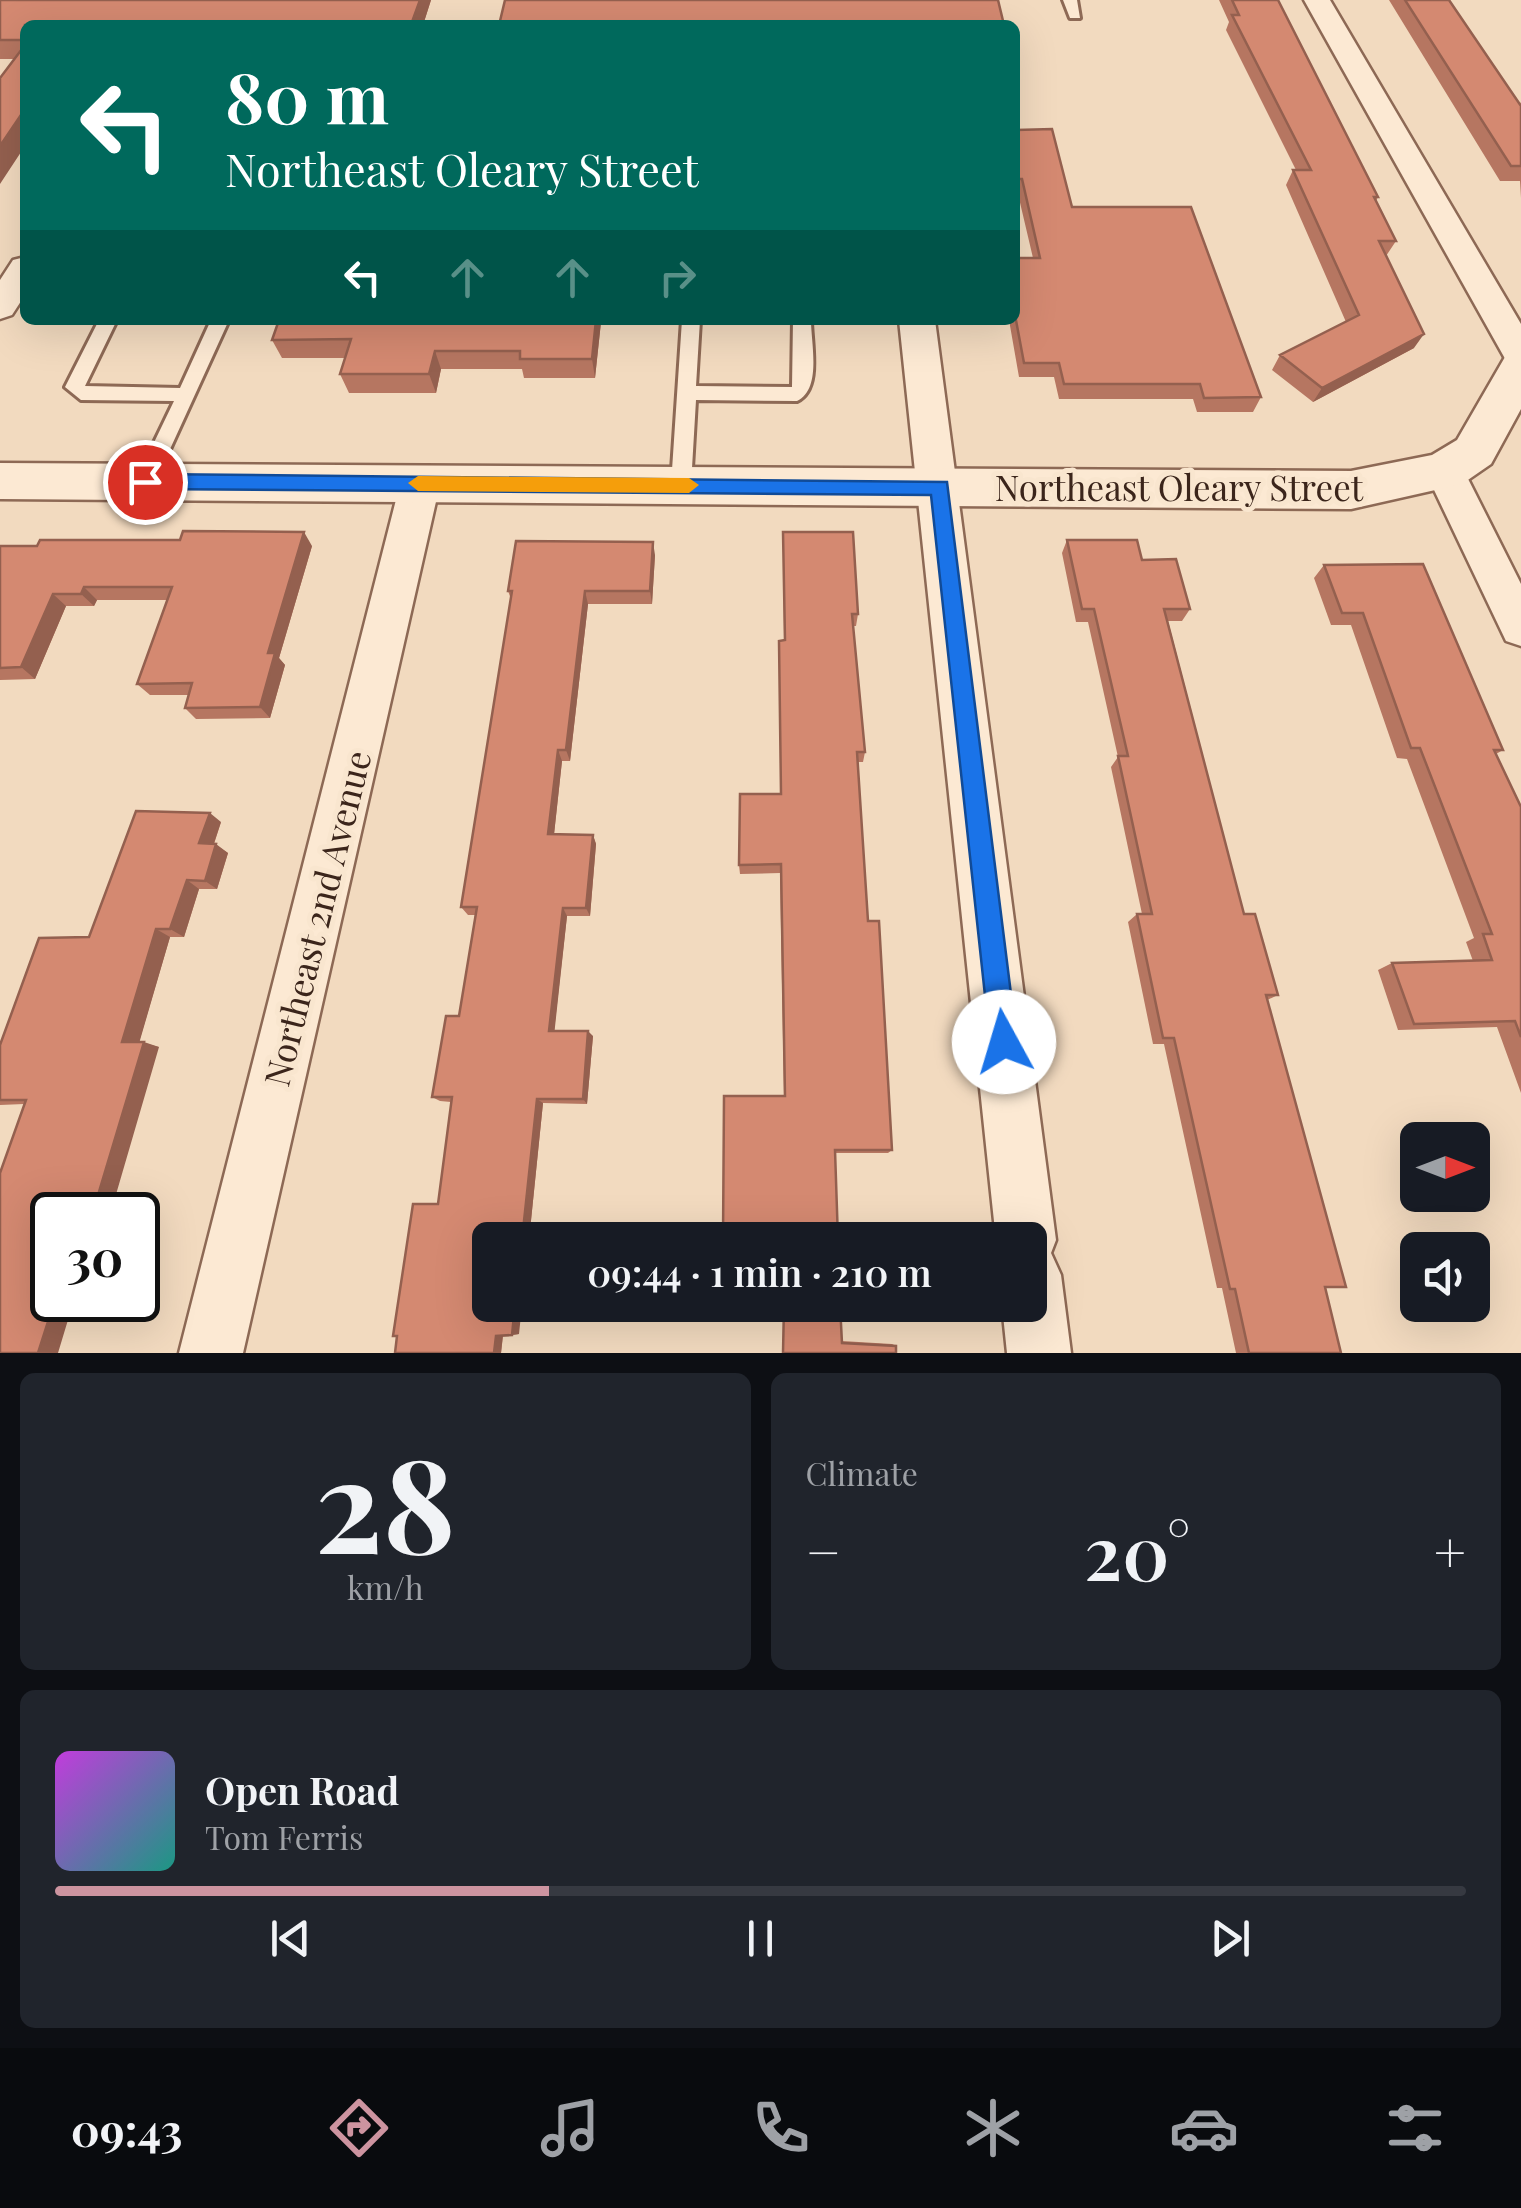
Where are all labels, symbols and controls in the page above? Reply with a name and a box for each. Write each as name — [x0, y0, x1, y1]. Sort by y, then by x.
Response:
text: 80 m — [225, 48, 389, 142]
icon: left — [60, 60, 190, 190]
text: Northeast Oleary Street — [225, 138, 699, 198]
icon: left — [335, 250, 390, 305]
icon: ahead — [440, 250, 495, 305]
icon: ahead — [545, 250, 600, 305]
icon: right — [650, 250, 705, 305]
pin — [103, 440, 188, 525]
icon: arrive — [118, 455, 173, 510]
street label: Northeast Oleary Street — [995, 463, 1364, 510]
street label: Northeast 2nd Avenue — [252, 745, 380, 1091]
position arrow — [952, 990, 1056, 1094]
north arrow — [1400, 1122, 1490, 1212]
map controls — [1400, 1122, 1490, 1322]
speed limit sign: 30 — [30, 1192, 160, 1322]
button: sound — [1400, 1232, 1490, 1322]
text: 09:44 · 1 min · 210 m — [587, 1246, 932, 1297]
text: 28 — [315, 1413, 456, 1587]
text: Climate — [806, 1451, 918, 1494]
text: 20° — [1084, 1500, 1191, 1600]
text: − — [806, 1513, 841, 1587]
text: + — [1434, 1513, 1466, 1587]
text: km/h — [347, 1565, 424, 1608]
text: Open Road — [205, 1764, 399, 1815]
text: Tom Ferris — [205, 1815, 363, 1858]
icon: previous — [263, 1911, 318, 1966]
icon: pause — [733, 1911, 788, 1966]
icon: next — [1203, 1911, 1258, 1966]
icon: directions — [324, 2093, 394, 2163]
icon: music — [535, 2093, 605, 2163]
icon: phone — [746, 2093, 816, 2163]
icon: climate — [958, 2093, 1028, 2163]
icon: car — [1169, 2093, 1239, 2163]
icon: filters — [1380, 2093, 1450, 2163]
text: 09:43 — [71, 2098, 183, 2158]

